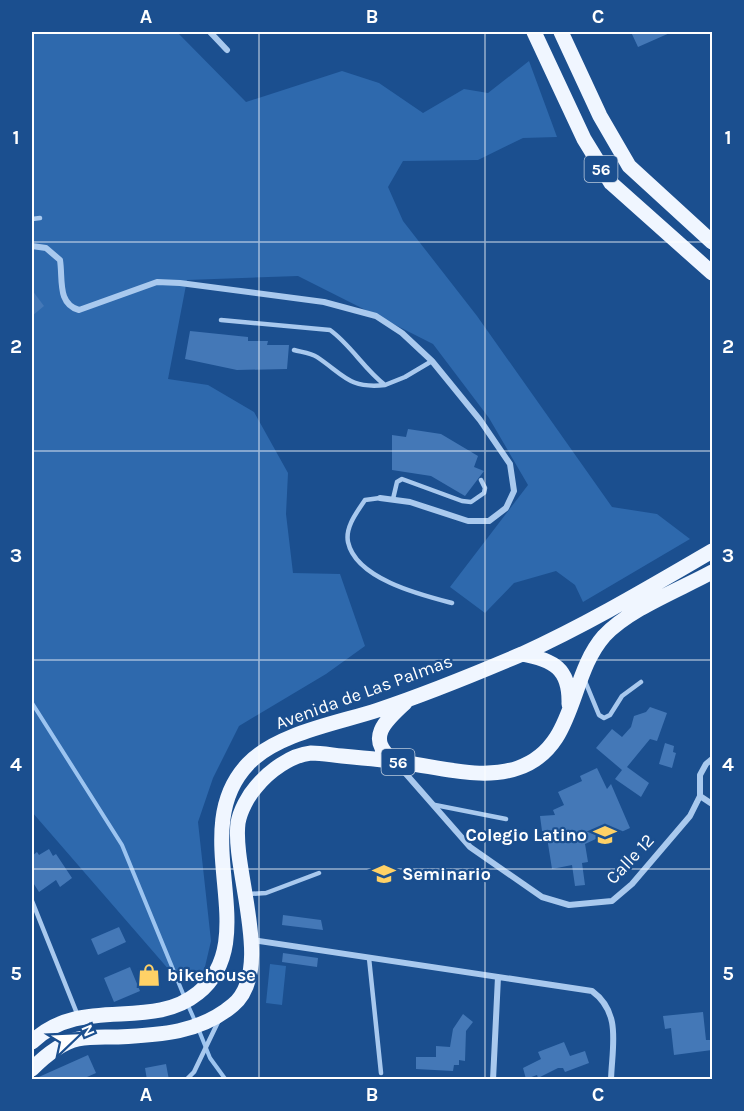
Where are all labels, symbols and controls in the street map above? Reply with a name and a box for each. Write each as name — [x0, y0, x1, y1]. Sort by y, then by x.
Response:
text: A — [140, 5, 153, 28]
text: B — [366, 5, 378, 28]
text: C — [592, 5, 604, 28]
text: 1 — [12, 126, 20, 149]
text: 1 — [724, 126, 732, 149]
road number: 56 — [584, 156, 618, 182]
text: 2 — [10, 335, 22, 358]
text: 2 — [722, 335, 734, 358]
text: 3 — [10, 544, 22, 567]
text: 3 — [722, 544, 734, 567]
street label: Avenida de Las Palmas — [273, 650, 455, 734]
road number: 56 — [382, 749, 414, 775]
text: 4 — [10, 753, 22, 776]
text: 4 — [722, 753, 734, 776]
school or university icon: Colegio Latino — [592, 822, 618, 848]
place label: Colegio Latino — [465, 824, 587, 846]
street label: Calle 12 — [601, 829, 659, 889]
school or university icon: Seminario — [371, 861, 397, 887]
place label: Seminario — [402, 863, 491, 885]
text: 5 — [10, 962, 22, 985]
shop icon: bikehouse — [136, 962, 162, 988]
text: 5 — [722, 962, 734, 985]
place label: bikehouse — [167, 964, 256, 986]
north arrow — [45, 1006, 105, 1066]
text: N — [77, 1021, 99, 1039]
text: A — [140, 1083, 153, 1106]
text: B — [366, 1083, 378, 1106]
text: C — [592, 1083, 604, 1106]

